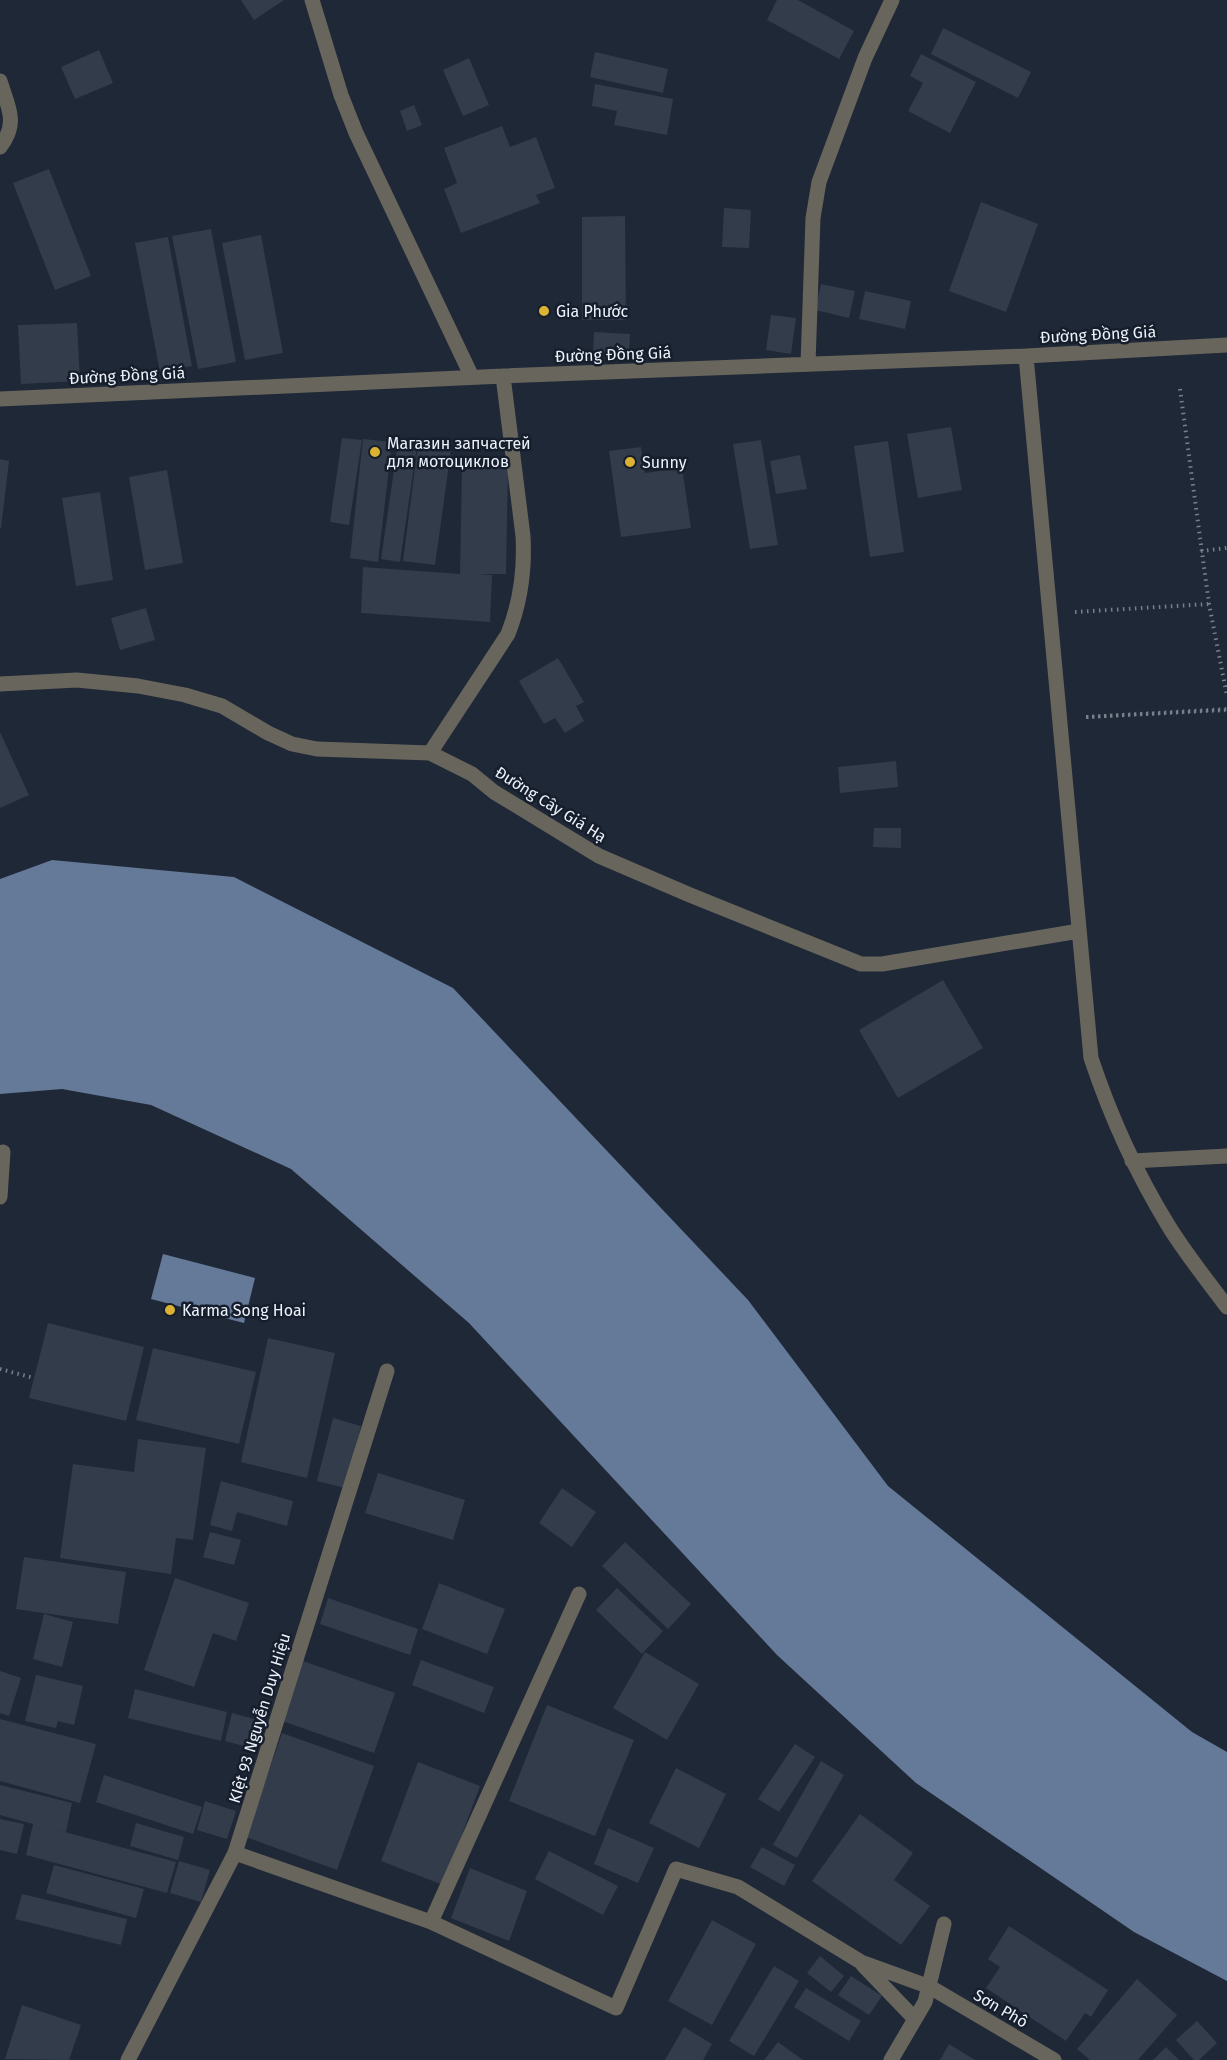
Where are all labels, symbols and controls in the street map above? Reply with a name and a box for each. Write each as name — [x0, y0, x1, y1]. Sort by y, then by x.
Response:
place label: Gia Phước — [556, 302, 628, 321]
marker: Gia Phước — [537, 304, 551, 318]
street label: Đường Đồng Giá — [1039, 321, 1157, 347]
street label: Đường Đồng Giá — [555, 342, 671, 366]
street label: Đường Đồng Giá — [68, 362, 186, 388]
place label: Магазин запчастей для мотоциклов — [387, 434, 531, 471]
marker: Магазин запчастей для мотоциклов — [368, 445, 382, 459]
place label: Sunny — [642, 453, 687, 472]
marker: Sunny — [623, 455, 637, 469]
street label: Đường Cây Giá Hạ — [492, 763, 610, 846]
place label: Karma Song Hoai — [182, 1301, 306, 1320]
marker: Karma Song Hoai — [163, 1303, 177, 1317]
street label: KIệt 93 Nguyễn Duy Hiệu — [225, 1631, 294, 1806]
street label: Sơn Phô — [970, 1985, 1031, 2032]

